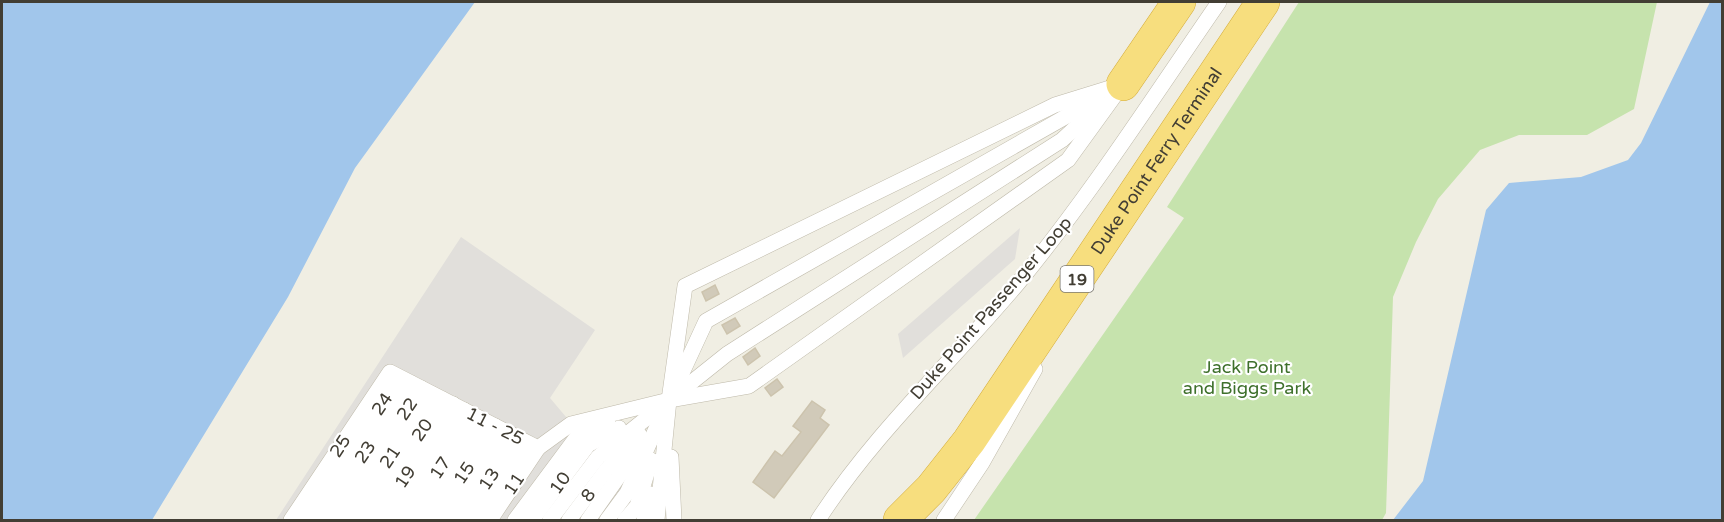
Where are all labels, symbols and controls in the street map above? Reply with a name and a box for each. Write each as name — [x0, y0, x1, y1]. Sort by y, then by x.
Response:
street label: Duke Point Ferry Terminal — [1086, 63, 1227, 259]
street label: Duke Point Passenger Loop — [905, 212, 1077, 404]
road number: 19 — [1060, 266, 1094, 292]
park label: Jack Point and Biggs Park — [1183, 356, 1311, 399]
street label: 24 — [367, 388, 397, 420]
street label: 22 — [392, 393, 422, 425]
street label: 11 - 25 — [462, 402, 528, 450]
street label: 20 — [407, 414, 437, 446]
street label: 25 — [325, 431, 355, 461]
street label: 23 — [350, 436, 380, 468]
street label: 21 — [375, 441, 405, 473]
street label: 17 — [425, 452, 455, 484]
street label: 15 — [449, 457, 479, 489]
street label: 19 — [390, 461, 420, 493]
street label: 13 — [474, 463, 504, 495]
street label: 10 — [544, 467, 576, 499]
street label: 11 — [499, 468, 529, 500]
street label: 8 — [576, 484, 600, 506]

